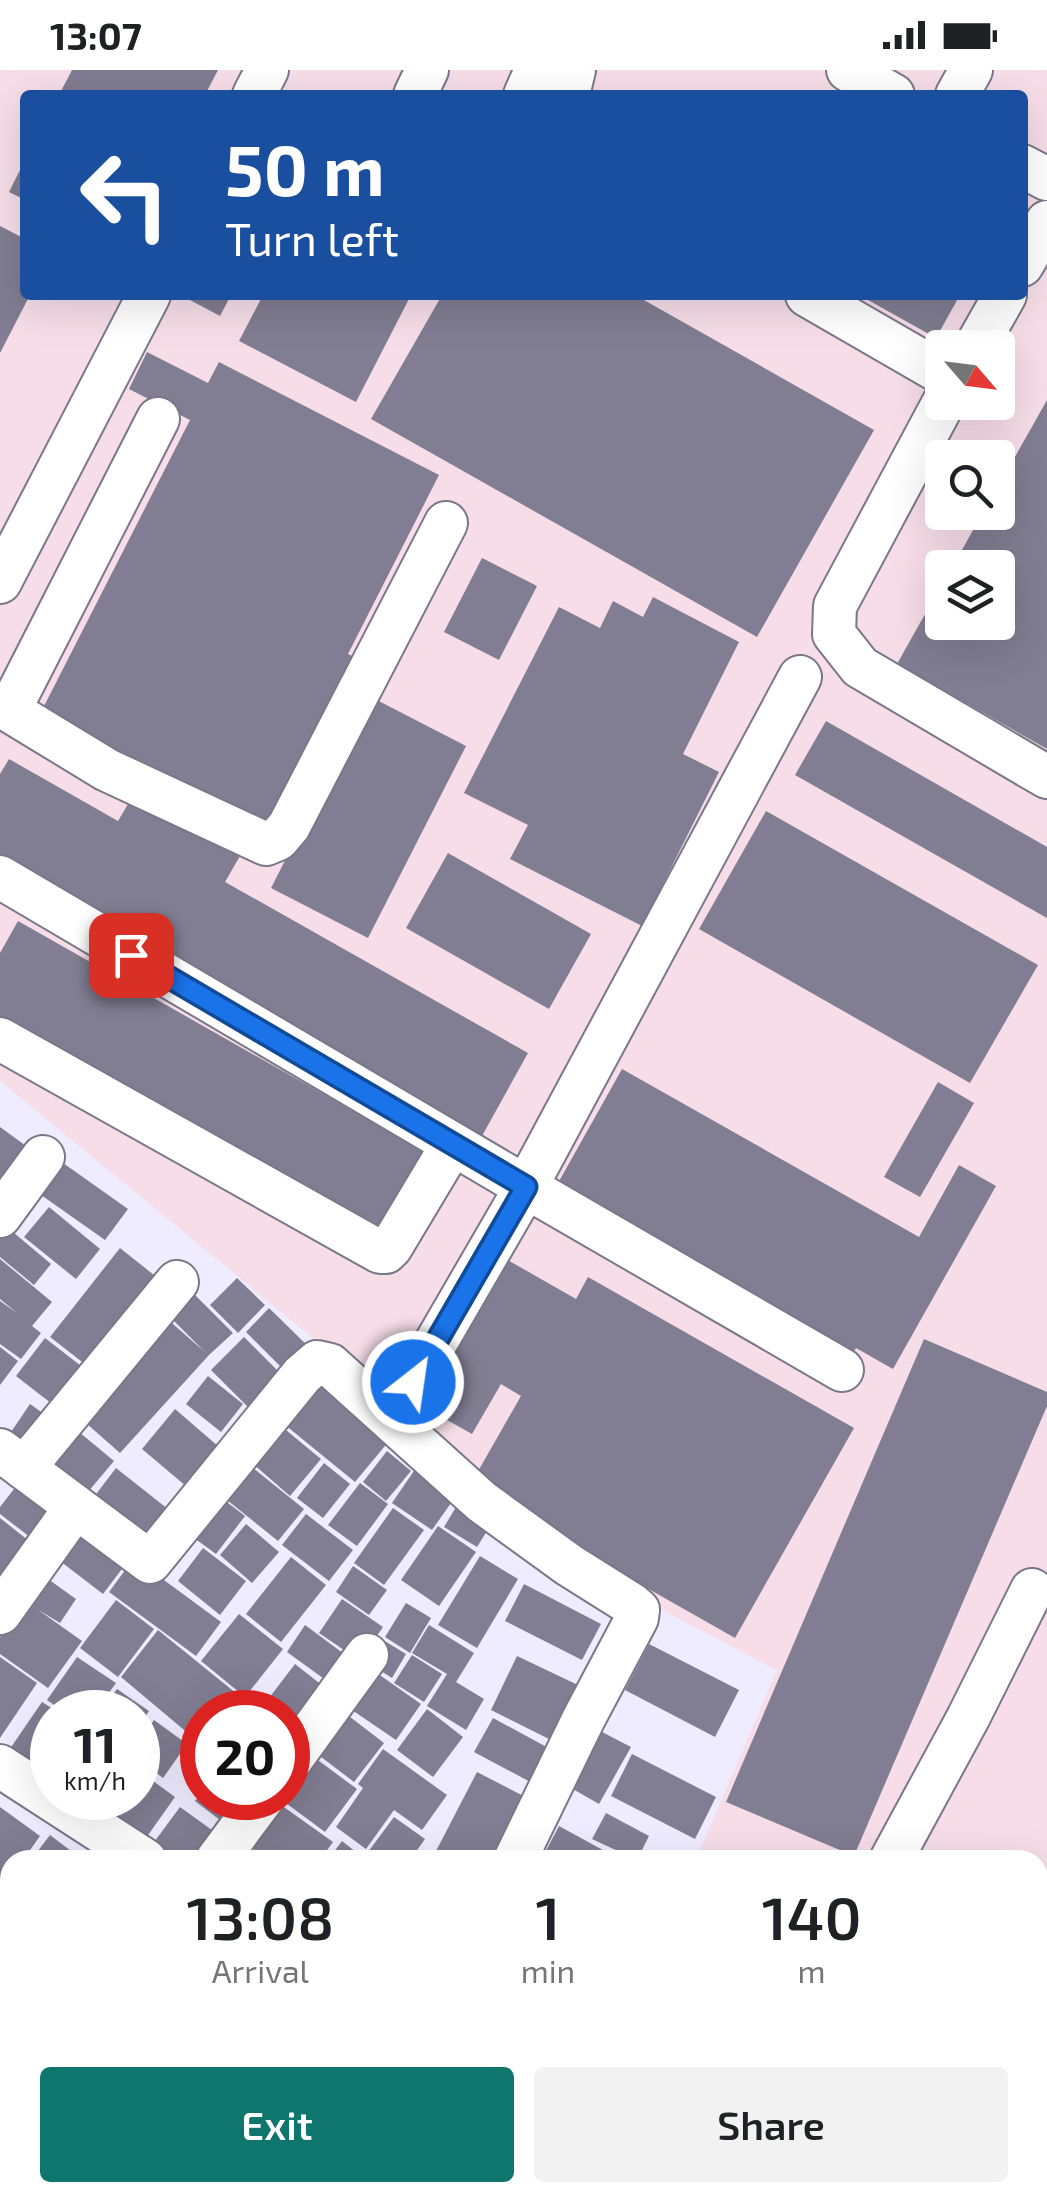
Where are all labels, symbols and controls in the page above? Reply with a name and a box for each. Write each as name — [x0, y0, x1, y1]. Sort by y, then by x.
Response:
text: 13:07 — [50, 12, 142, 58]
text: 50 m — [225, 126, 385, 210]
icon: left — [60, 130, 190, 260]
text: Turn left — [225, 211, 399, 265]
north arrow — [925, 330, 1015, 420]
map controls — [925, 330, 1015, 640]
button: search — [925, 440, 1015, 530]
button: layers — [925, 550, 1015, 640]
pin — [89, 913, 174, 998]
icon: arrive — [104, 928, 159, 983]
position arrow — [361, 1330, 465, 1434]
speed limit sign: 20 — [180, 1690, 310, 1820]
text: 11 — [73, 1713, 117, 1773]
text: km/h — [64, 1765, 126, 1795]
text: 13:08 — [186, 1880, 334, 1952]
text: 1 — [535, 1880, 560, 1952]
text: 140 — [762, 1880, 862, 1952]
text: Arrival — [212, 1951, 309, 1989]
text: min — [521, 1951, 575, 1989]
text: m — [798, 1951, 826, 1989]
button: Exit — [40, 2067, 514, 2182]
button: Share — [534, 2067, 1008, 2182]

